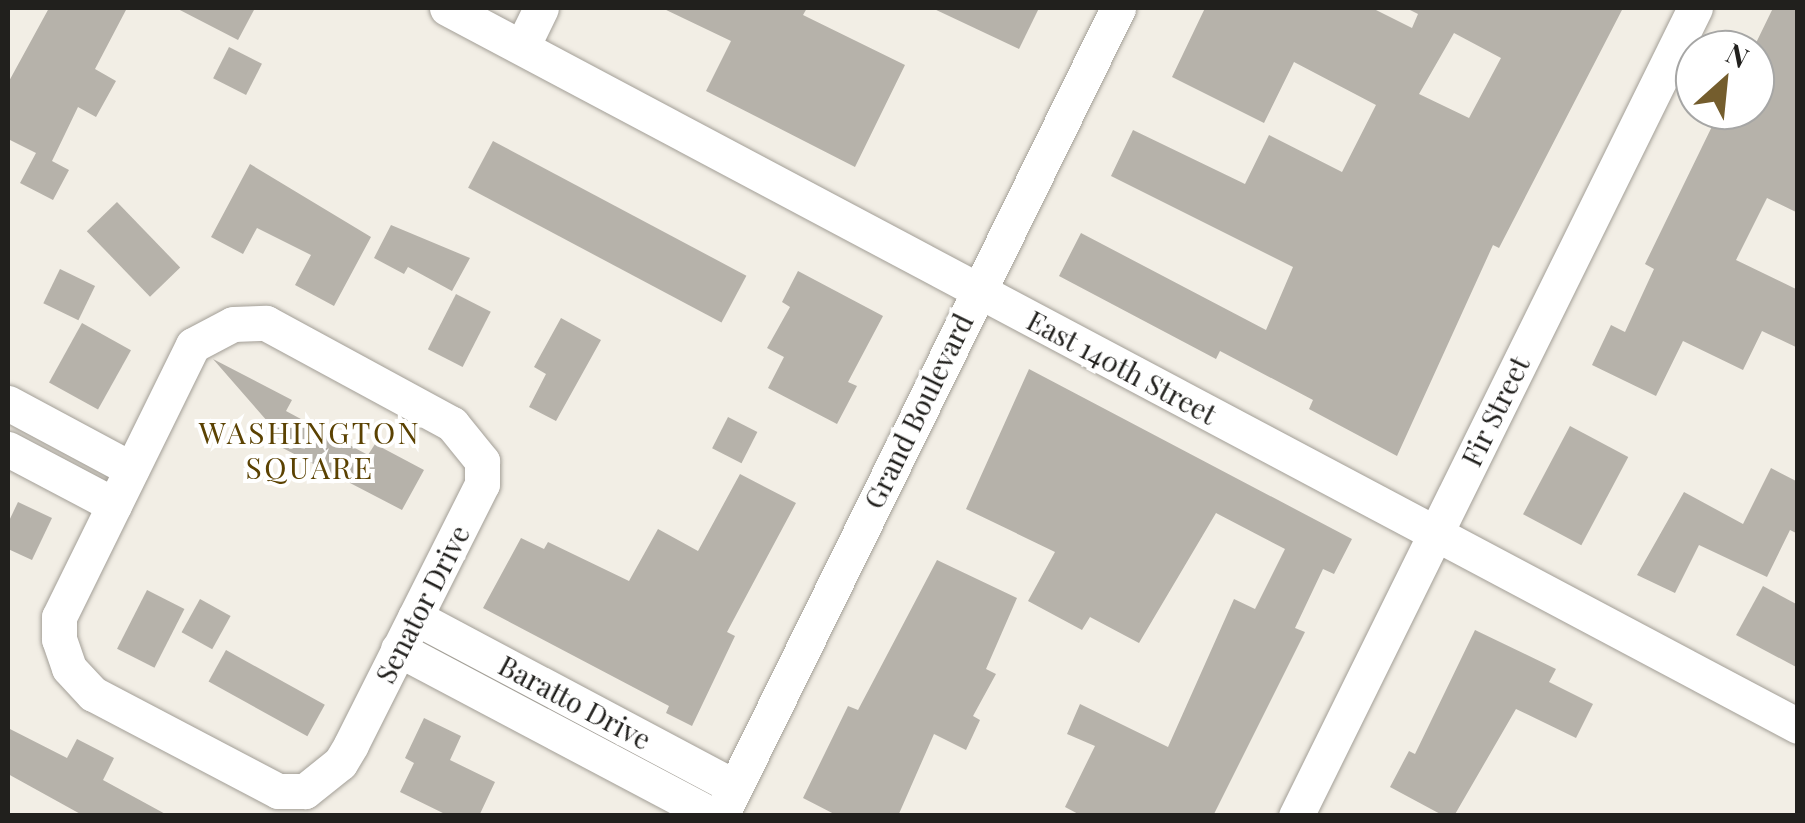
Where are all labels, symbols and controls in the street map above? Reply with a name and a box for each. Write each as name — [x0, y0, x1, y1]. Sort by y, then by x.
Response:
north arrow — [1675, 30, 1775, 130]
text: N — [1721, 34, 1755, 76]
street label: East 140th Street — [1021, 303, 1223, 431]
street label: Grand Boulevard — [856, 308, 980, 514]
street label: Fir Street — [1454, 350, 1536, 472]
district label: WASHINGTON SQUARE — [199, 414, 421, 484]
street label: Senator Drive — [368, 519, 476, 689]
street label: Baratto Drive — [493, 648, 657, 756]

